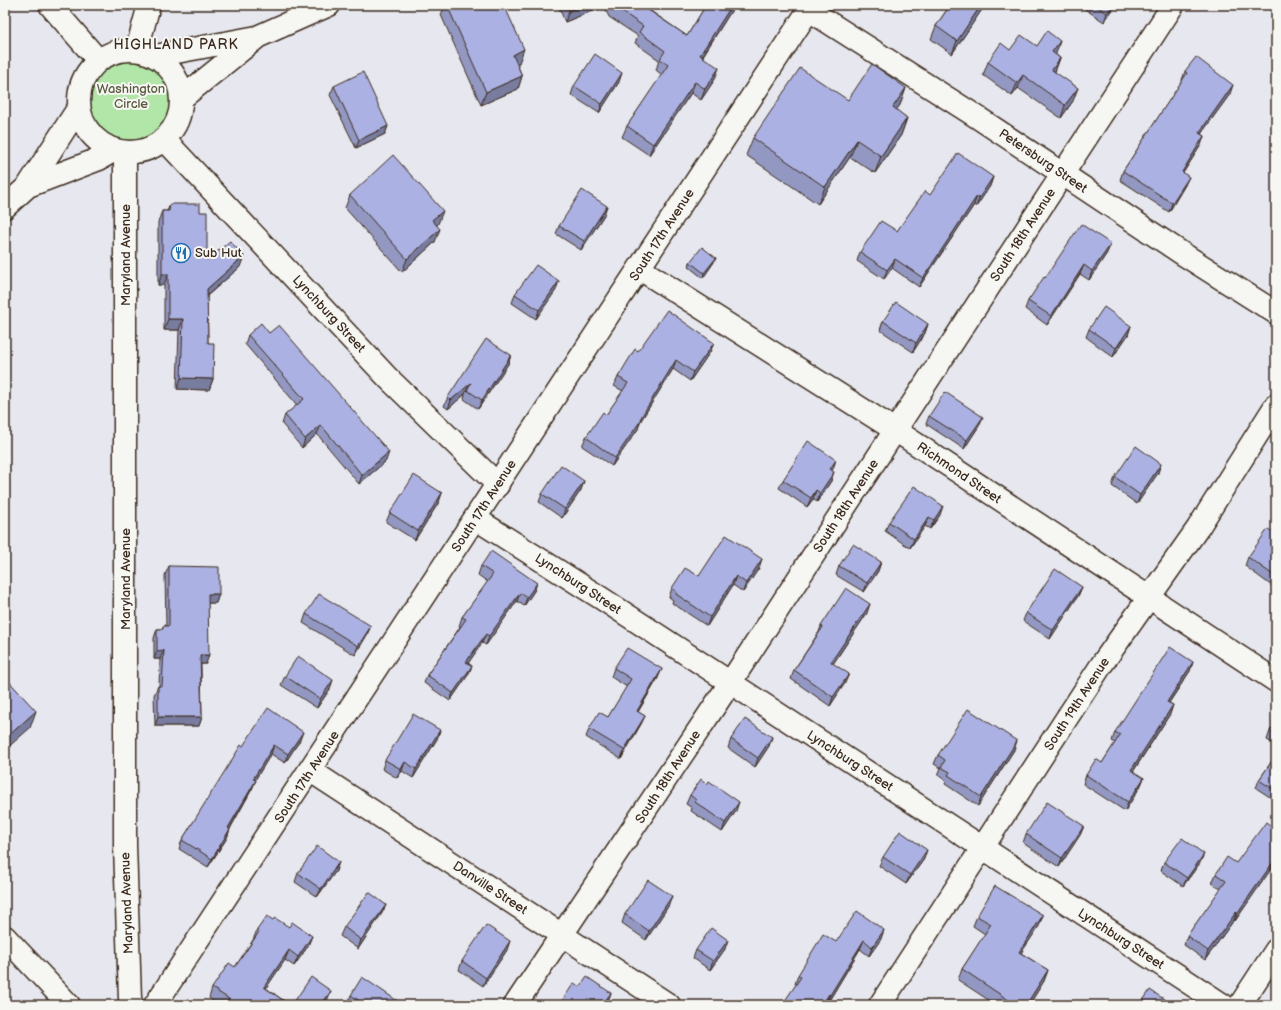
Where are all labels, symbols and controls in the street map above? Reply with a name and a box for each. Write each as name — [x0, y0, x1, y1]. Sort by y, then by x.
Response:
district label: HIGHLAND PARK — [114, 36, 238, 53]
park label: Washington Circle — [97, 81, 165, 112]
street label: Petersburg Street — [996, 126, 1090, 196]
street label: South 18th Avenue — [987, 185, 1059, 285]
street label: South 17th Avenue — [626, 186, 698, 284]
street label: Maryland Avenue — [118, 204, 134, 306]
restaurant icon: Sub Hut — [170, 242, 192, 264]
place label: Sub Hut — [195, 245, 242, 261]
street label: Lynchburg Street — [289, 272, 369, 356]
street label: Richmond Street — [914, 439, 1004, 507]
street label: South 18th Avenue — [810, 456, 882, 556]
street label: South 17th Avenue — [448, 457, 520, 555]
street label: Maryland Avenue — [118, 528, 134, 630]
street label: Lynchburg Street — [532, 550, 624, 618]
street label: South 19th Avenue — [1041, 654, 1113, 754]
street label: South 18th Avenue — [632, 727, 704, 827]
street label: Lynchburg Street — [804, 727, 896, 795]
street label: South 17th Avenue — [271, 728, 343, 826]
street label: Maryland Avenue — [117, 852, 137, 954]
street label: Danville Street — [450, 858, 530, 918]
street label: Lynchburg Street — [1075, 905, 1167, 973]

